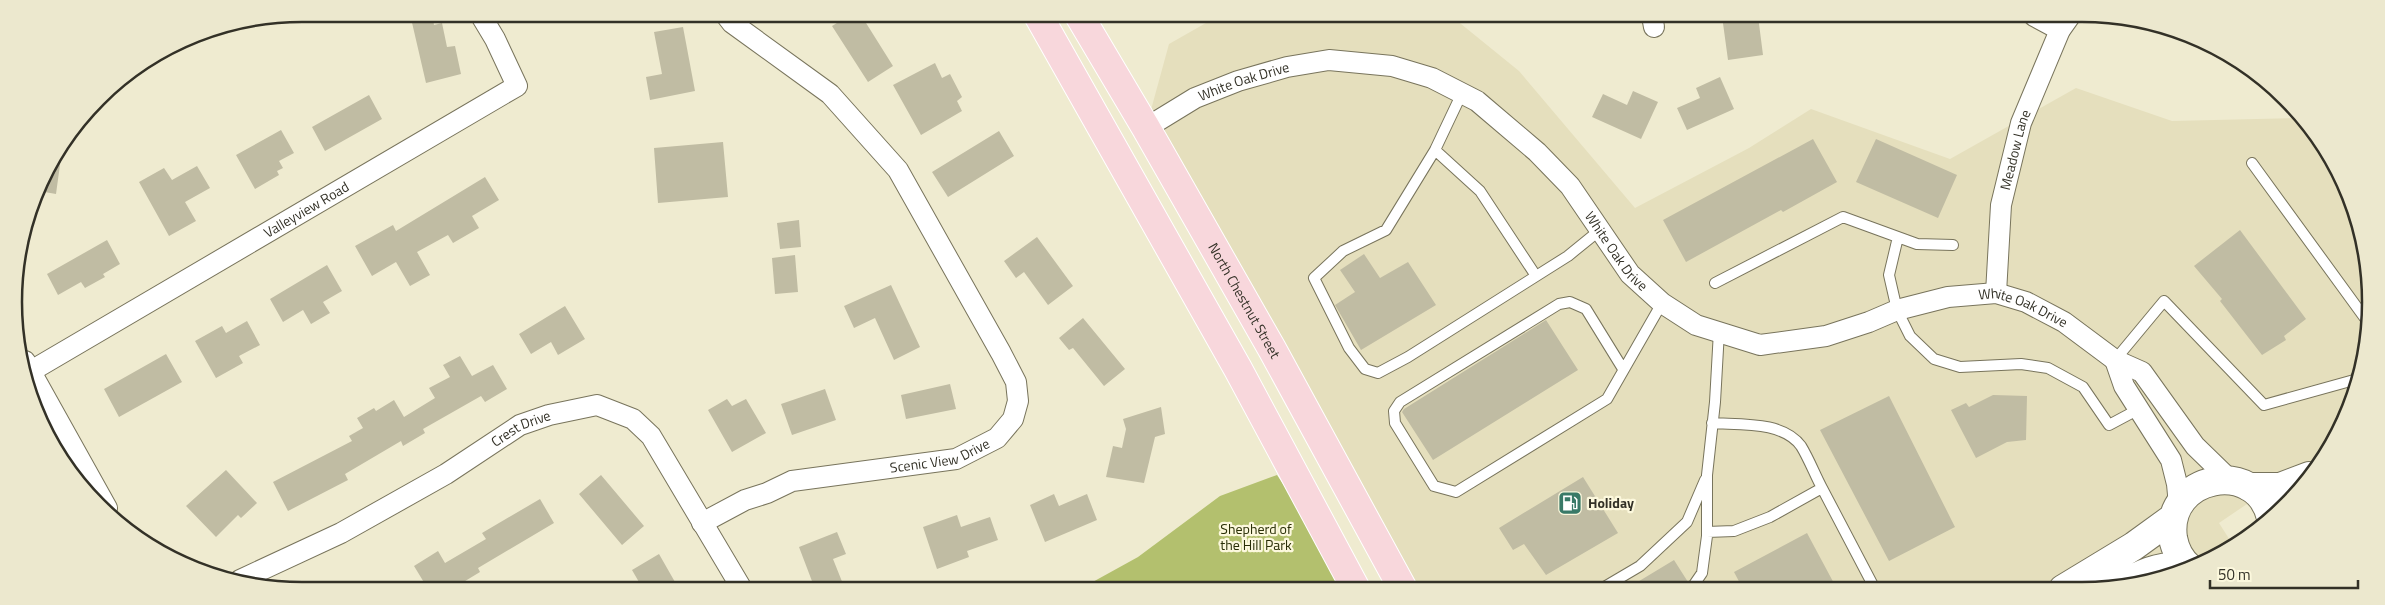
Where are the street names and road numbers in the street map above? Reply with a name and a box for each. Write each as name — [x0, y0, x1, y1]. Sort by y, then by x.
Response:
street label: White Oak Drive — [1195, 56, 1291, 106]
street label: Meadow Lane — [1994, 106, 2036, 192]
street label: Valleyview Road — [259, 176, 353, 242]
street label: White Oak Drive — [1580, 207, 1653, 295]
street label: North Chestnut Street — [1203, 239, 1286, 362]
street label: White Oak Drive — [1977, 282, 2072, 332]
street label: Crest Drive — [487, 404, 553, 451]
street label: Scenic View Drive — [888, 433, 993, 478]

